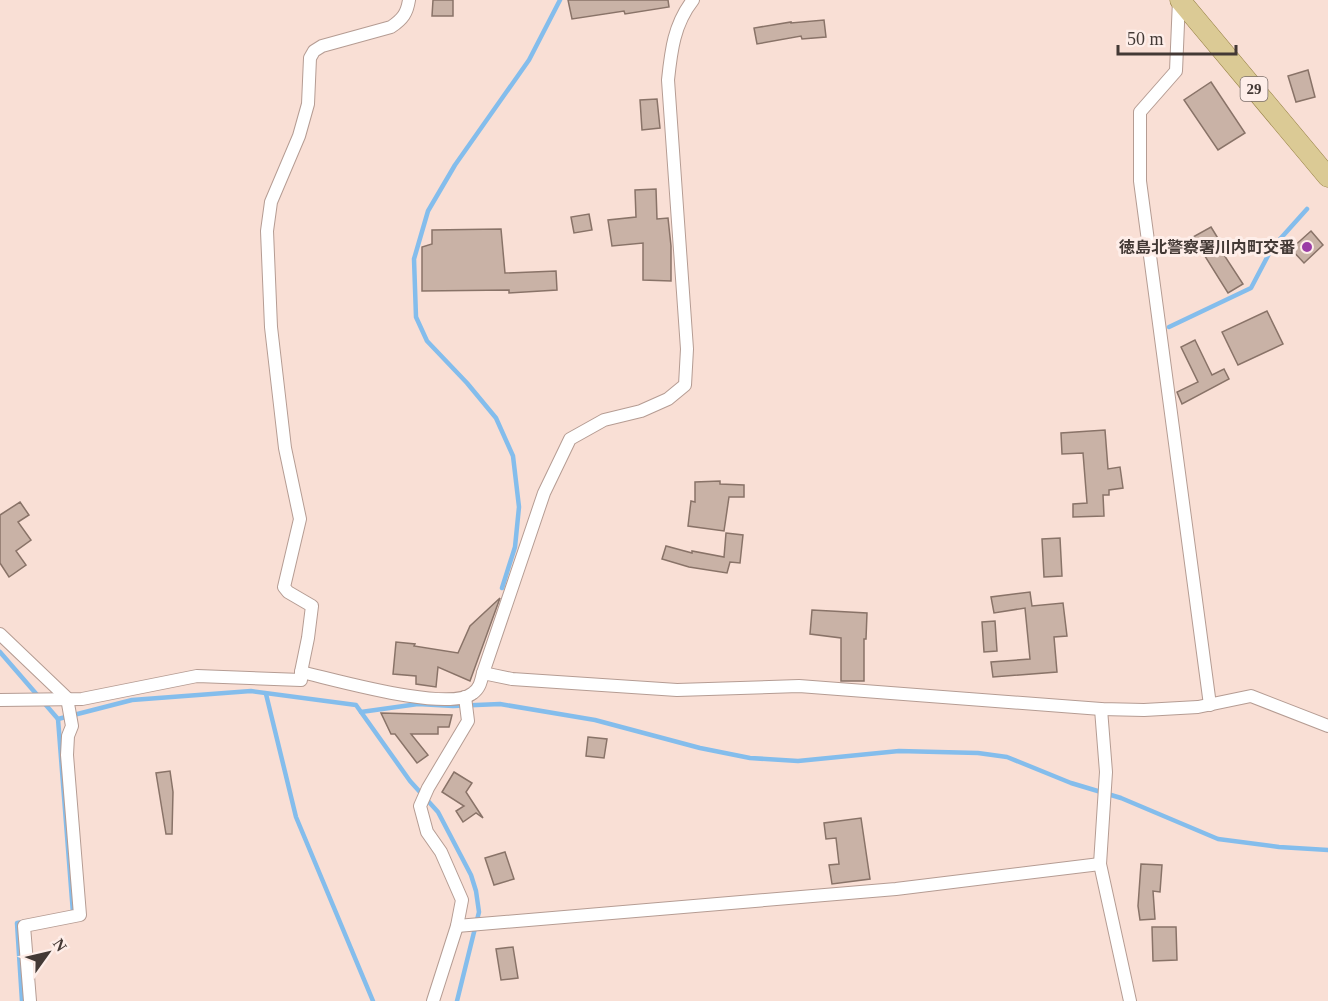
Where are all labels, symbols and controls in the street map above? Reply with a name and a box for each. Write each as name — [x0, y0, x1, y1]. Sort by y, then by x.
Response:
scale bar — [1118, 18, 1236, 56]
text: 50 m — [1127, 29, 1164, 49]
road number: 29 — [1240, 77, 1268, 101]
place label: 徳島北警察署川内町交番 — [1119, 239, 1295, 256]
marker: 徳島北警察署川内町交番 — [1300, 240, 1314, 254]
north arrow — [18, 923, 78, 983]
text: N — [50, 935, 71, 955]

